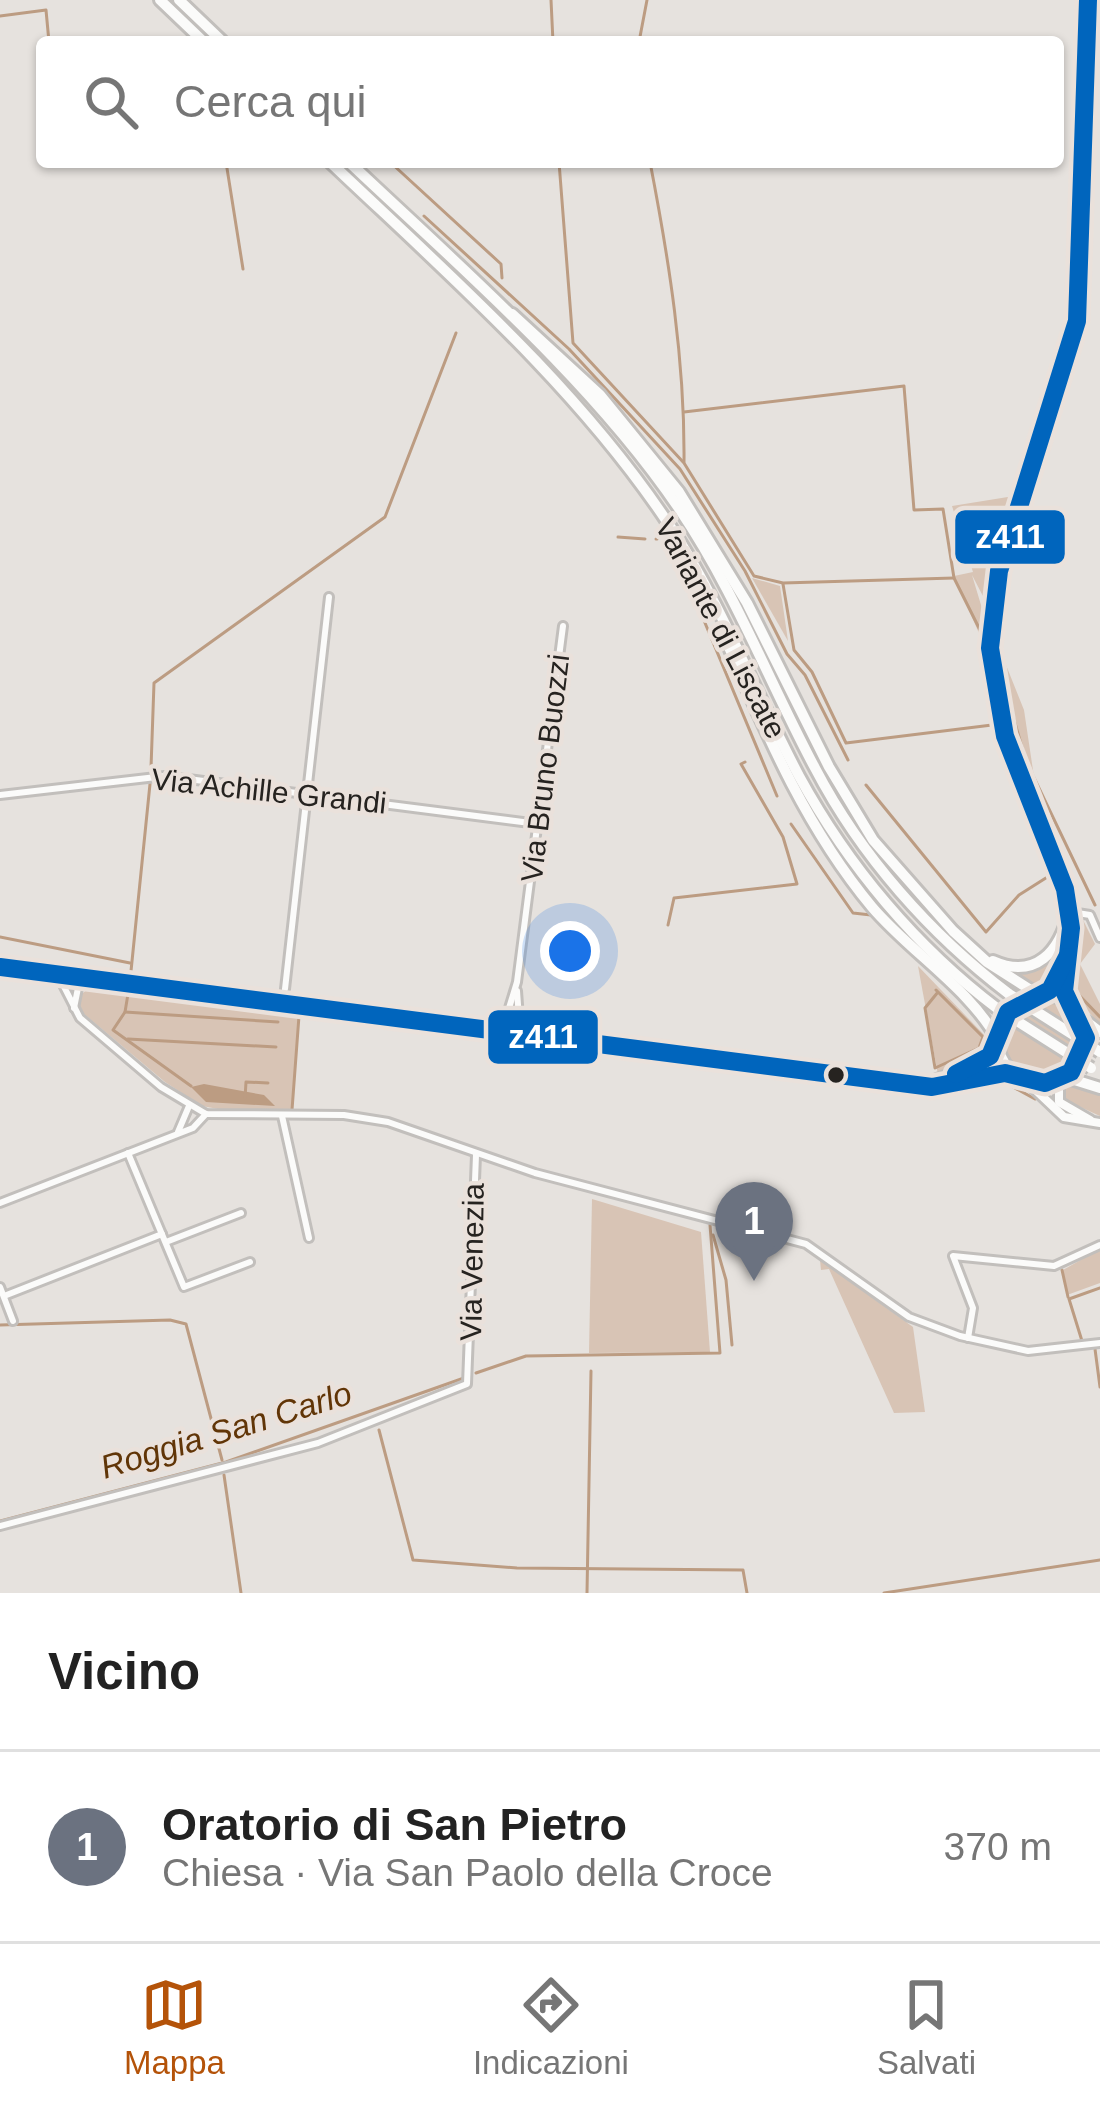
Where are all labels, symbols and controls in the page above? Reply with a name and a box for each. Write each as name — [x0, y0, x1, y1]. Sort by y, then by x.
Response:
search box — [36, 36, 1064, 168]
icon: search — [78, 69, 144, 135]
text: Cerca qui — [174, 76, 367, 127]
line badge: z411 — [953, 508, 1067, 566]
street label: Variante di Liscate — [649, 512, 793, 744]
text: z411 — [975, 518, 1045, 555]
street label: Via Bruno Buozzi — [515, 652, 575, 884]
street label: Via Achille Grandi — [150, 762, 388, 820]
your location — [540, 921, 600, 981]
line badge: z411 — [486, 1008, 600, 1066]
text: z411 — [508, 1018, 578, 1055]
unlabelled marker — [825, 1064, 847, 1086]
street label: Via Venezia — [454, 1182, 490, 1341]
pin: 1 — [715, 1182, 793, 1281]
water label: Roggia San Carlo — [96, 1374, 356, 1486]
text: Vicino — [48, 1643, 200, 1700]
text: Oratorio di San Pietro — [162, 1799, 627, 1850]
text: 1 — [76, 1825, 98, 1868]
text: 370 m — [944, 1825, 1052, 1868]
text: Chiesa · Via San Paolo della Croce — [162, 1851, 773, 1894]
tab: Mappa — [124, 1972, 225, 2082]
tab: Indicazioni — [473, 1972, 629, 2082]
tab: Salvati — [877, 1972, 976, 2082]

